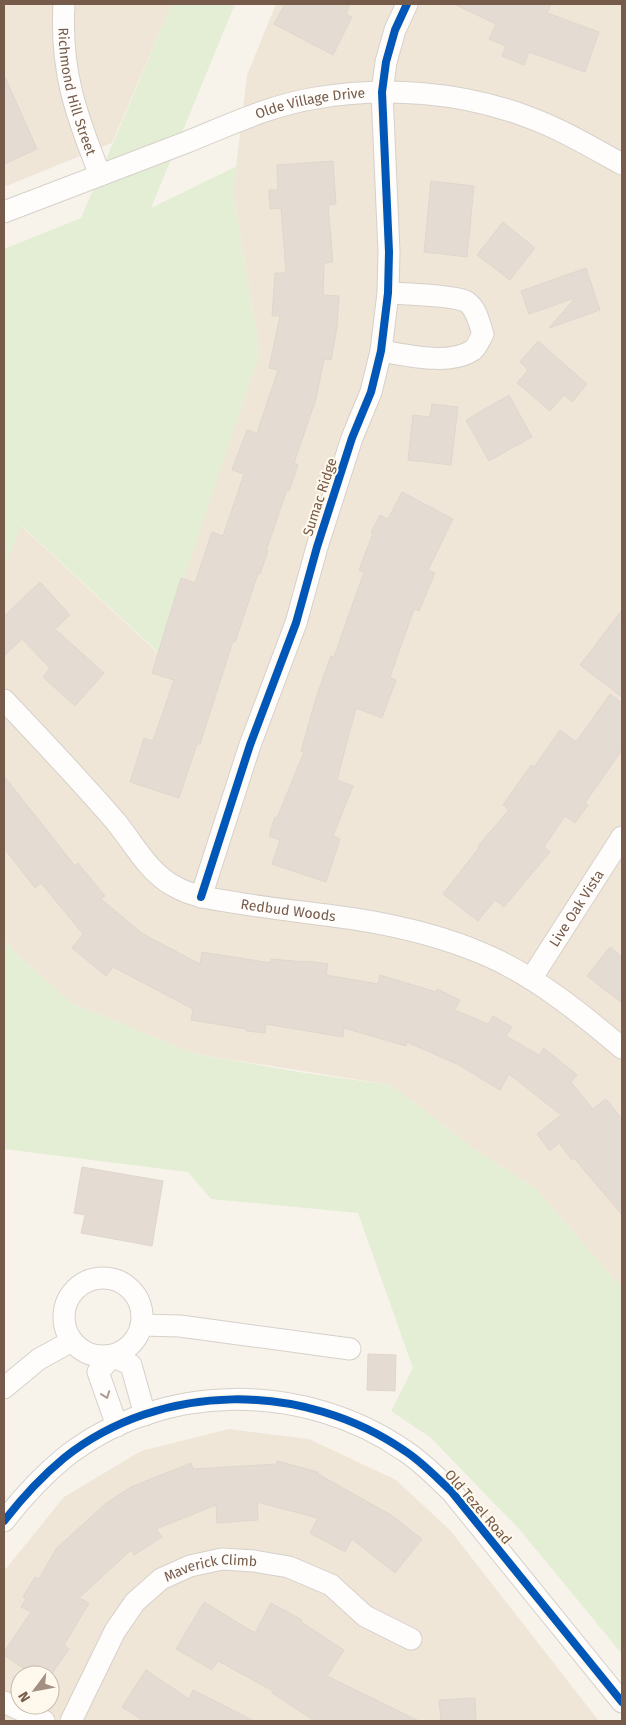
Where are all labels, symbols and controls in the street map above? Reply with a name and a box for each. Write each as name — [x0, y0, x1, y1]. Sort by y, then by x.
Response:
street label: Richmond Hill Street — [55, 27, 100, 159]
street label: Olde Village Drive — [253, 84, 366, 122]
street label: Sumac Ridge — [299, 456, 341, 538]
street label: Live Oak Vista — [545, 867, 607, 950]
street label: Redbud Woods — [239, 895, 337, 925]
one-way arrow — [100, 1391, 110, 1399]
street label: Old Tezel Road — [441, 1466, 515, 1548]
street label: Maverick Climb — [161, 1550, 258, 1585]
north arrow — [10, 1665, 60, 1715]
text: N — [15, 1688, 34, 1705]

